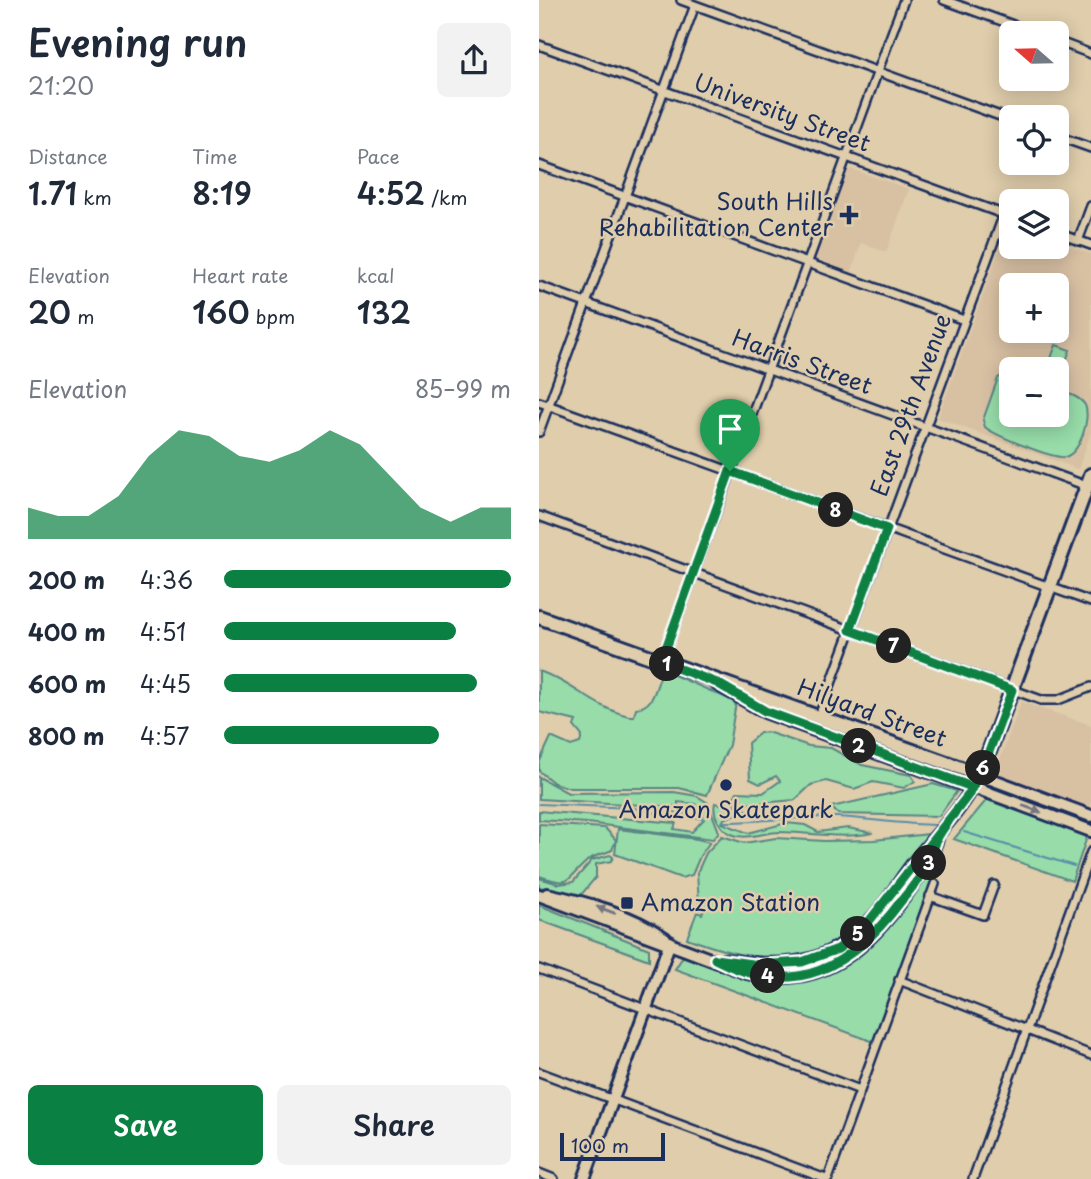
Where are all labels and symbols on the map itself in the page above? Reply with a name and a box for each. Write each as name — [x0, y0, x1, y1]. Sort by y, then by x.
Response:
north arrow — [999, 21, 1069, 91]
street label: University Street — [689, 63, 876, 160]
place label: South Hills Rehabilitation Center — [599, 183, 833, 244]
marker: South Hills Rehabilitation Center — [839, 205, 859, 225]
street label: East 29th Avenue — [860, 308, 959, 501]
street label: Harris Street — [728, 319, 877, 402]
pin — [700, 399, 760, 471]
pin: 8 — [819, 492, 853, 528]
pin: 7 — [877, 628, 911, 664]
pin: 1 — [649, 646, 685, 682]
street label: Hilyard Street — [793, 668, 952, 755]
pin: 2 — [841, 728, 877, 764]
pin: 6 — [965, 750, 1001, 786]
marker: Amazon Skatepark — [718, 777, 734, 793]
place label: Amazon Skatepark — [619, 791, 833, 826]
one-way arrow — [1021, 804, 1042, 815]
pin: 3 — [911, 846, 947, 880]
place label: Amazon Station — [641, 884, 820, 919]
marker: Amazon Station — [619, 895, 635, 911]
one-way arrow — [595, 904, 616, 915]
pin: 5 — [841, 916, 875, 951]
pin: 4 — [751, 958, 785, 993]
scale bar — [560, 1130, 665, 1162]

